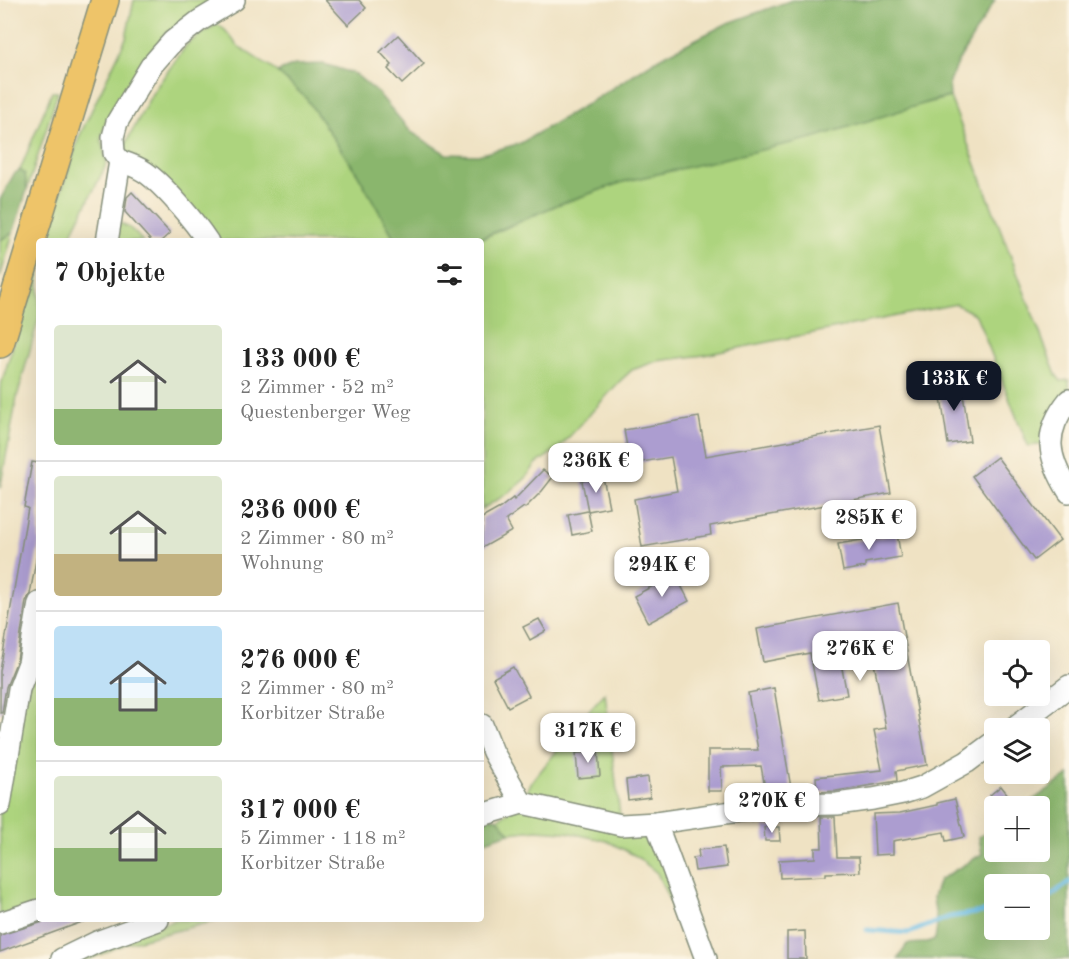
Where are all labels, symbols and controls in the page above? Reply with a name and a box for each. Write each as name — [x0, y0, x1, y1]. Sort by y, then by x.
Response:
icon: filters — [433, 258, 466, 291]
text: 7 Objekte — [54, 261, 166, 287]
text: 133 000 € — [240, 347, 360, 373]
icon: home — [102, 349, 174, 421]
pin: 133K € — [905, 361, 1003, 412]
text: 133K € — [920, 370, 988, 390]
text: 2 Zimmer · 52 m² — [240, 378, 394, 398]
text: Questenberger Weg — [240, 403, 410, 423]
pin: 236K € — [547, 443, 645, 494]
text: 236K € — [562, 452, 630, 472]
text: 236 000 € — [240, 498, 360, 524]
icon: home — [102, 500, 174, 572]
pin: 285K € — [820, 500, 918, 551]
text: 285K € — [835, 509, 903, 529]
text: 2 Zimmer · 80 m² — [240, 529, 394, 549]
pin: 294K € — [613, 547, 711, 598]
text: Wohnung — [240, 554, 323, 574]
text: 294K € — [628, 556, 696, 576]
pin: 276K € — [811, 631, 909, 682]
text: 276K € — [826, 640, 894, 660]
map controls — [984, 640, 1050, 940]
button: locate — [984, 640, 1050, 706]
text: 276 000 € — [240, 648, 360, 674]
icon: home — [102, 650, 174, 722]
text: 2 Zimmer · 80 m² — [240, 679, 394, 699]
text: Korbitzer Straße — [240, 704, 385, 724]
pin: 317K € — [539, 713, 637, 764]
button: layers — [984, 718, 1050, 784]
text: 317K € — [554, 722, 622, 742]
pin: 270K € — [723, 783, 821, 834]
text: 270K € — [738, 792, 806, 812]
button: + — [984, 796, 1050, 862]
text: 317 000 € — [240, 798, 360, 824]
icon: home — [102, 800, 174, 872]
text: 5 Zimmer · 118 m² — [240, 829, 405, 849]
text: Korbitzer Straße — [240, 854, 385, 874]
button: − — [984, 874, 1050, 940]

